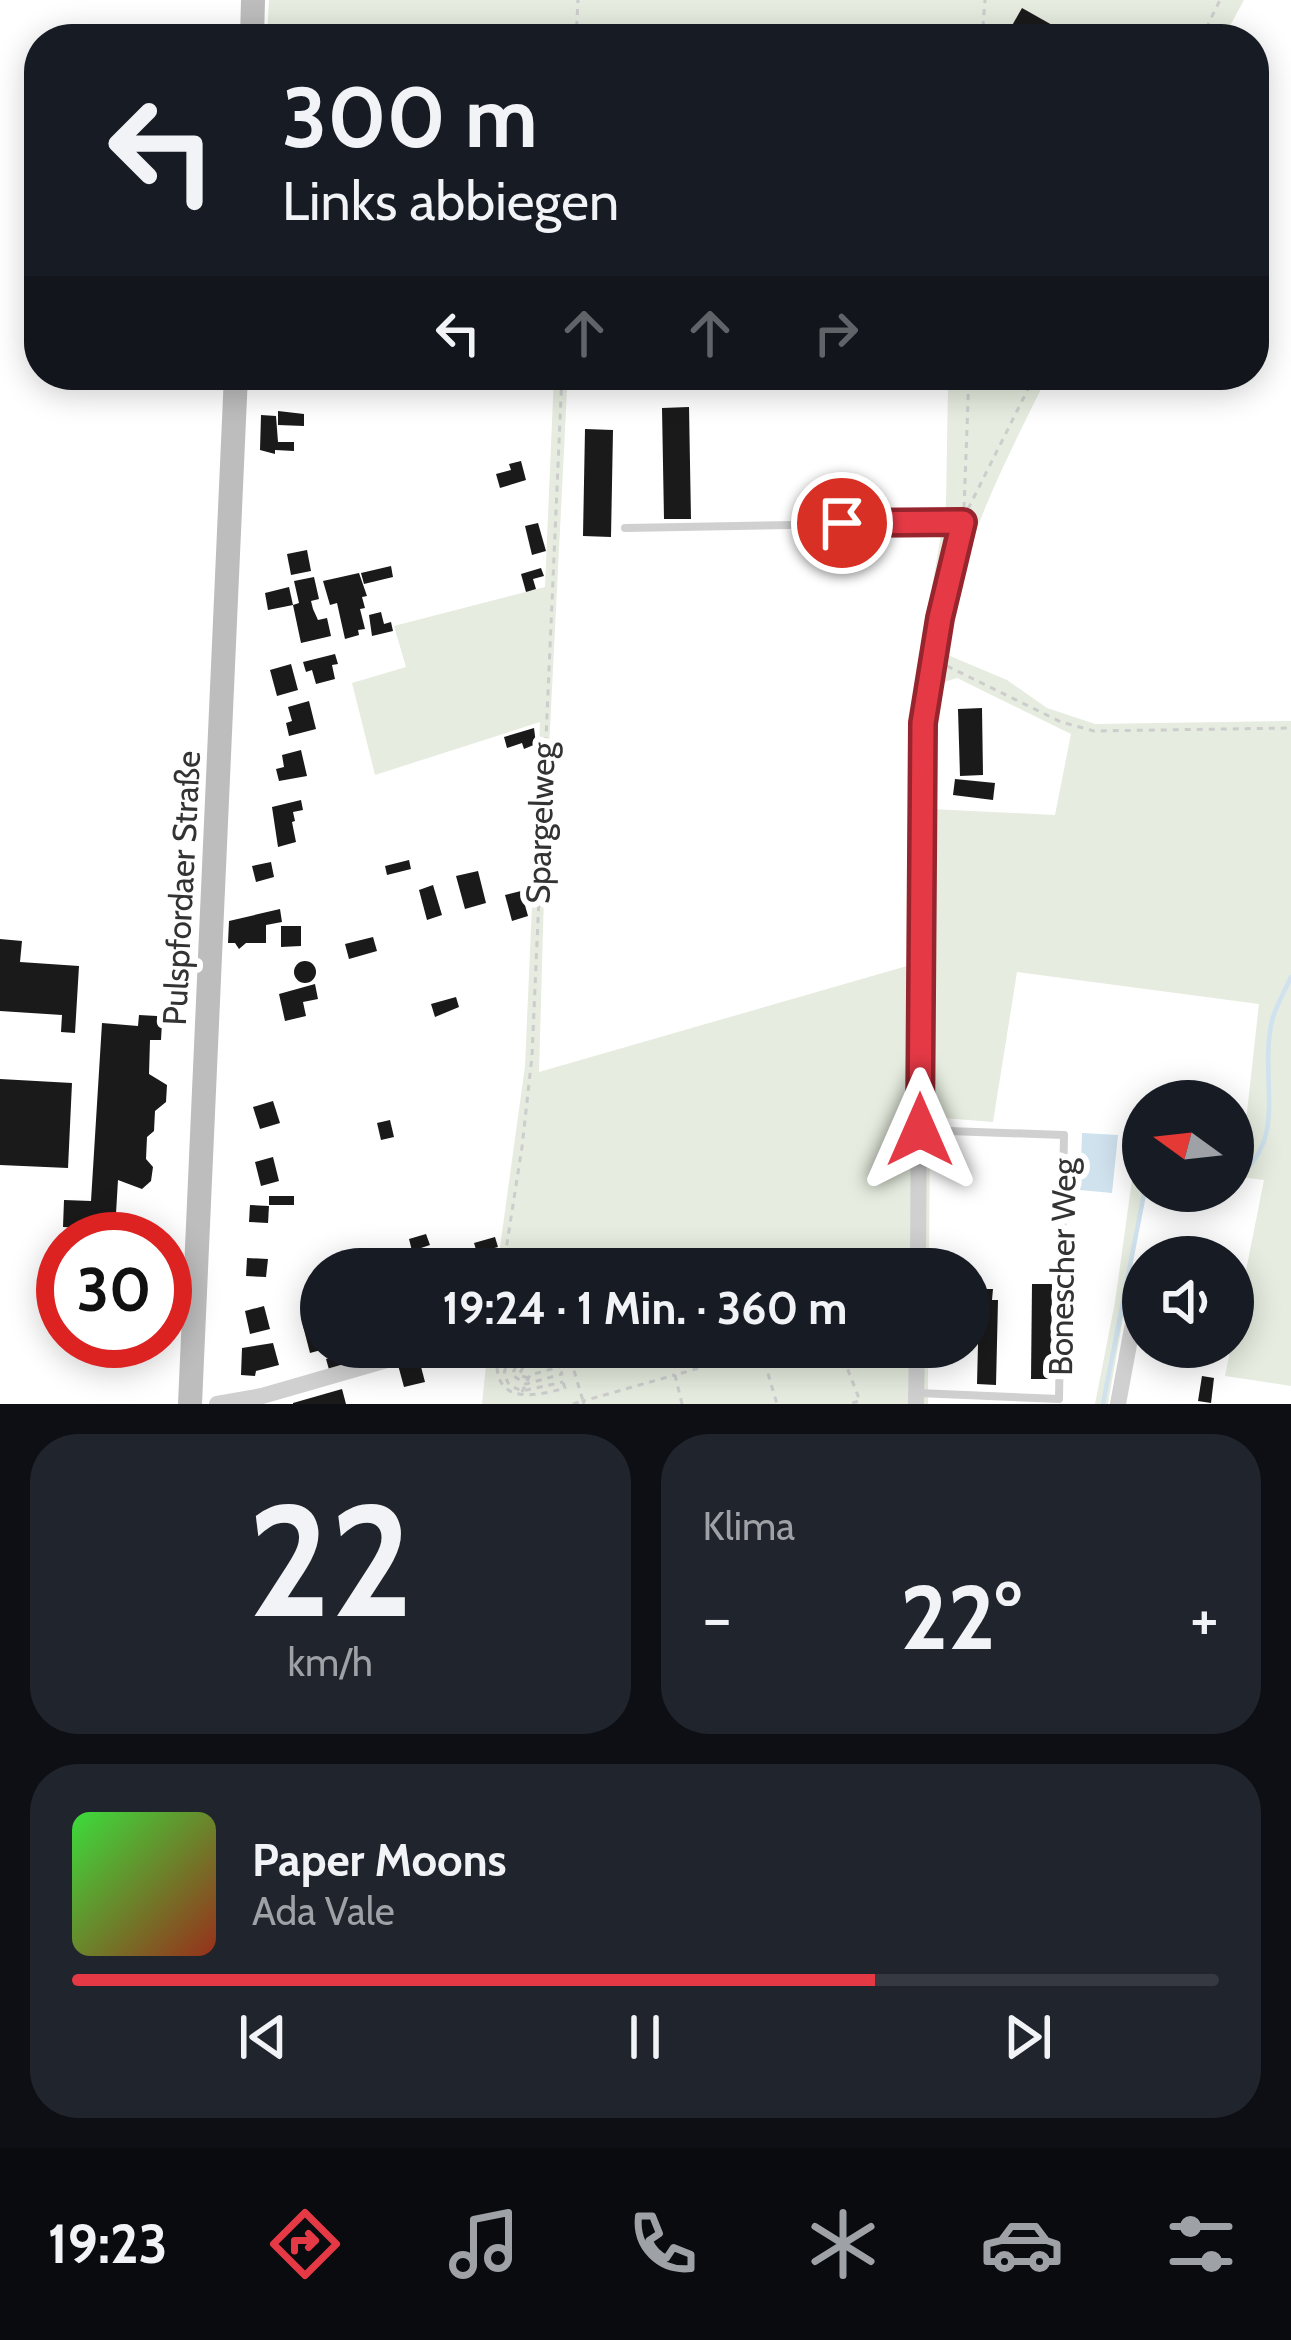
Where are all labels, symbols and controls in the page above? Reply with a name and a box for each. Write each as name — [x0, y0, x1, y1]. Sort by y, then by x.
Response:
text: 300 m — [282, 66, 538, 168]
icon: left — [84, 72, 240, 228]
text: Links abbiegen — [282, 168, 619, 234]
icon: left — [425, 300, 491, 366]
icon: ahead — [551, 300, 617, 366]
icon: ahead — [677, 300, 743, 366]
icon: right — [803, 300, 869, 366]
pin — [791, 472, 893, 574]
icon: arrive — [809, 490, 875, 556]
street label: Spargelweg — [517, 741, 563, 904]
street label: Pulspfordaer Straße — [154, 750, 208, 1026]
position arrow — [857, 1067, 983, 1193]
north arrow — [1122, 1080, 1254, 1212]
map controls — [1122, 1080, 1254, 1368]
street label: Bonescher Weg — [1040, 1157, 1084, 1376]
speed limit sign: 30 — [36, 1212, 192, 1368]
button: sound — [1122, 1236, 1254, 1368]
text: 19:24 · 1 Min. · 360 m — [443, 1281, 847, 1335]
text: 22 — [248, 1465, 413, 1655]
text: Klima — [703, 1502, 795, 1550]
text: 22° — [900, 1562, 1021, 1672]
text: − — [703, 1577, 732, 1658]
text: + — [1190, 1577, 1219, 1658]
text: km/h — [288, 1638, 373, 1686]
text: Paper Moons — [252, 1833, 507, 1887]
text: Ada Vale — [252, 1887, 395, 1935]
icon: previous — [230, 2004, 296, 2070]
icon: pause — [612, 2004, 678, 2070]
icon: next — [995, 2004, 1061, 2070]
icon: directions — [263, 2202, 347, 2286]
icon: music — [442, 2202, 526, 2286]
icon: phone — [621, 2202, 705, 2286]
icon: climate — [801, 2202, 885, 2286]
icon: car — [980, 2202, 1064, 2286]
icon: filters — [1159, 2202, 1243, 2286]
text: 19:23 — [48, 2211, 168, 2277]

